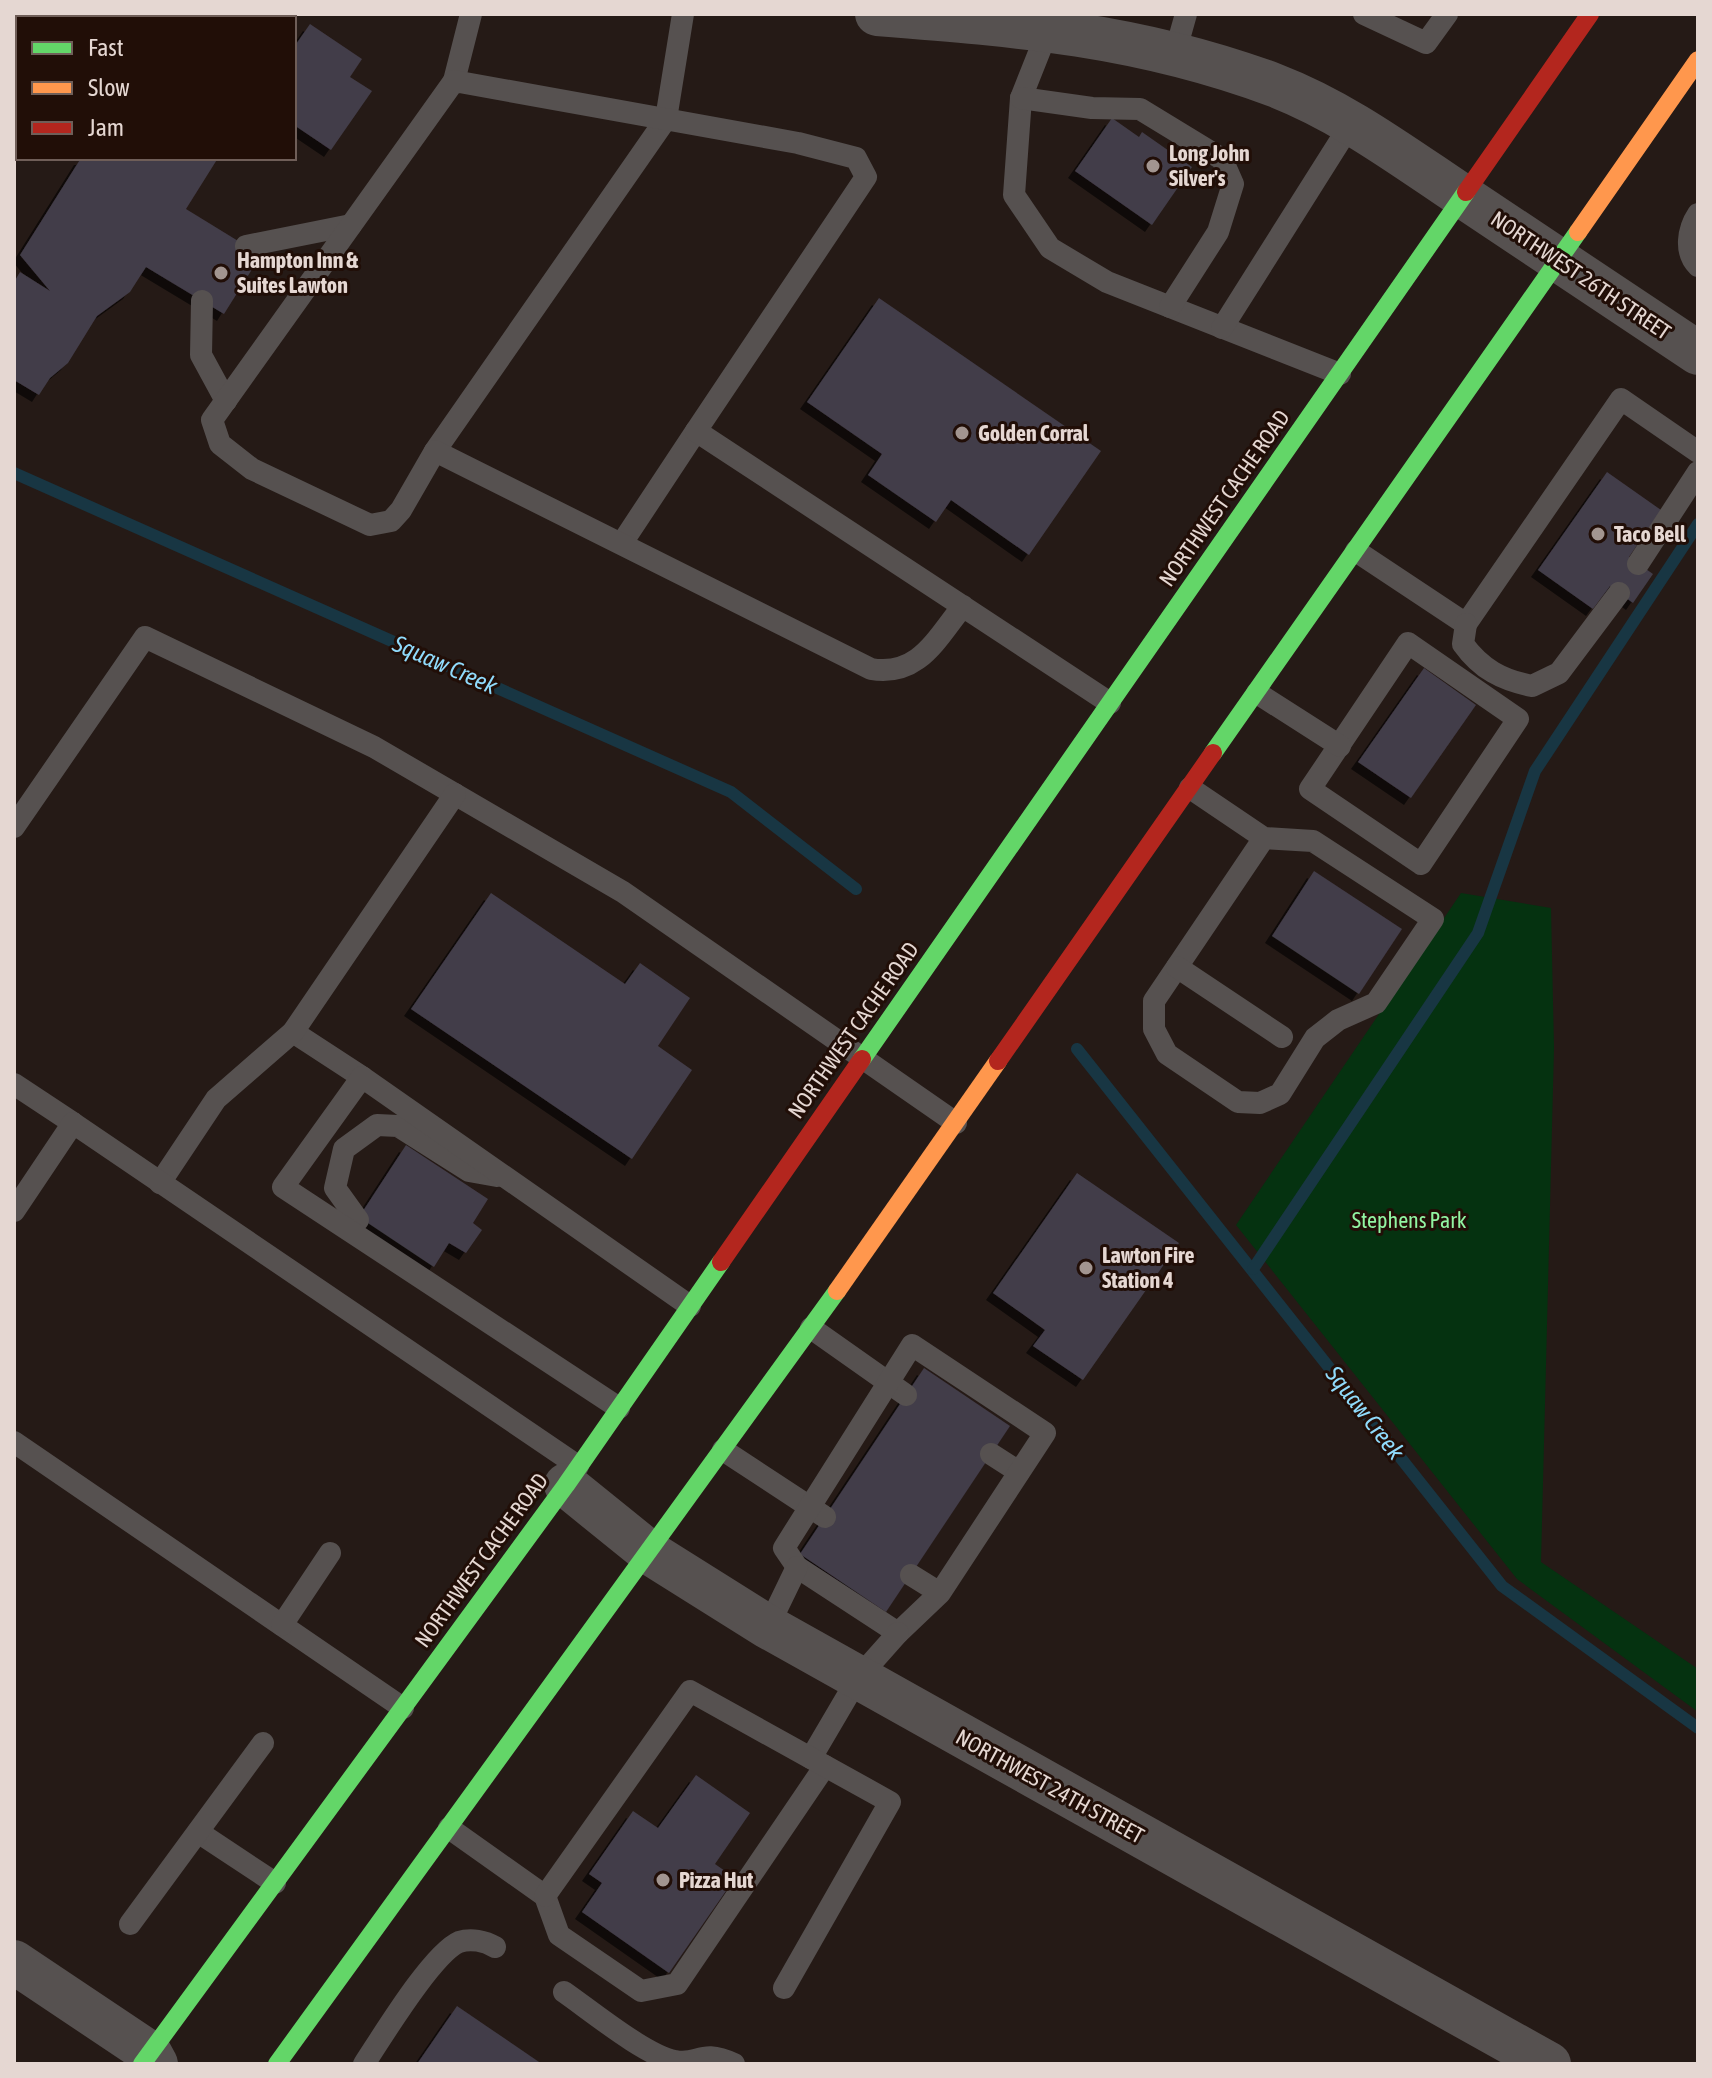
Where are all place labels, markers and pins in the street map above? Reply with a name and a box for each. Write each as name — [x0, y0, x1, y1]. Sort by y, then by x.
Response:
place label: Long John Silver's — [1169, 140, 1250, 191]
marker: Long John Silver's — [1144, 157, 1162, 175]
place label: Hampton Inn & Suites Lawton — [237, 247, 358, 298]
marker: Hampton Inn & Suites Lawton — [212, 264, 230, 282]
place label: Golden Corral — [978, 420, 1090, 446]
marker: Golden Corral — [953, 424, 971, 442]
place label: Taco Bell — [1614, 521, 1687, 547]
marker: Taco Bell — [1589, 525, 1607, 543]
place label: Lawton Fire Station 4 — [1102, 1242, 1194, 1293]
marker: Lawton Fire Station 4 — [1077, 1259, 1095, 1277]
place label: Pizza Hut — [679, 1867, 754, 1893]
marker: Pizza Hut — [654, 1871, 672, 1889]

